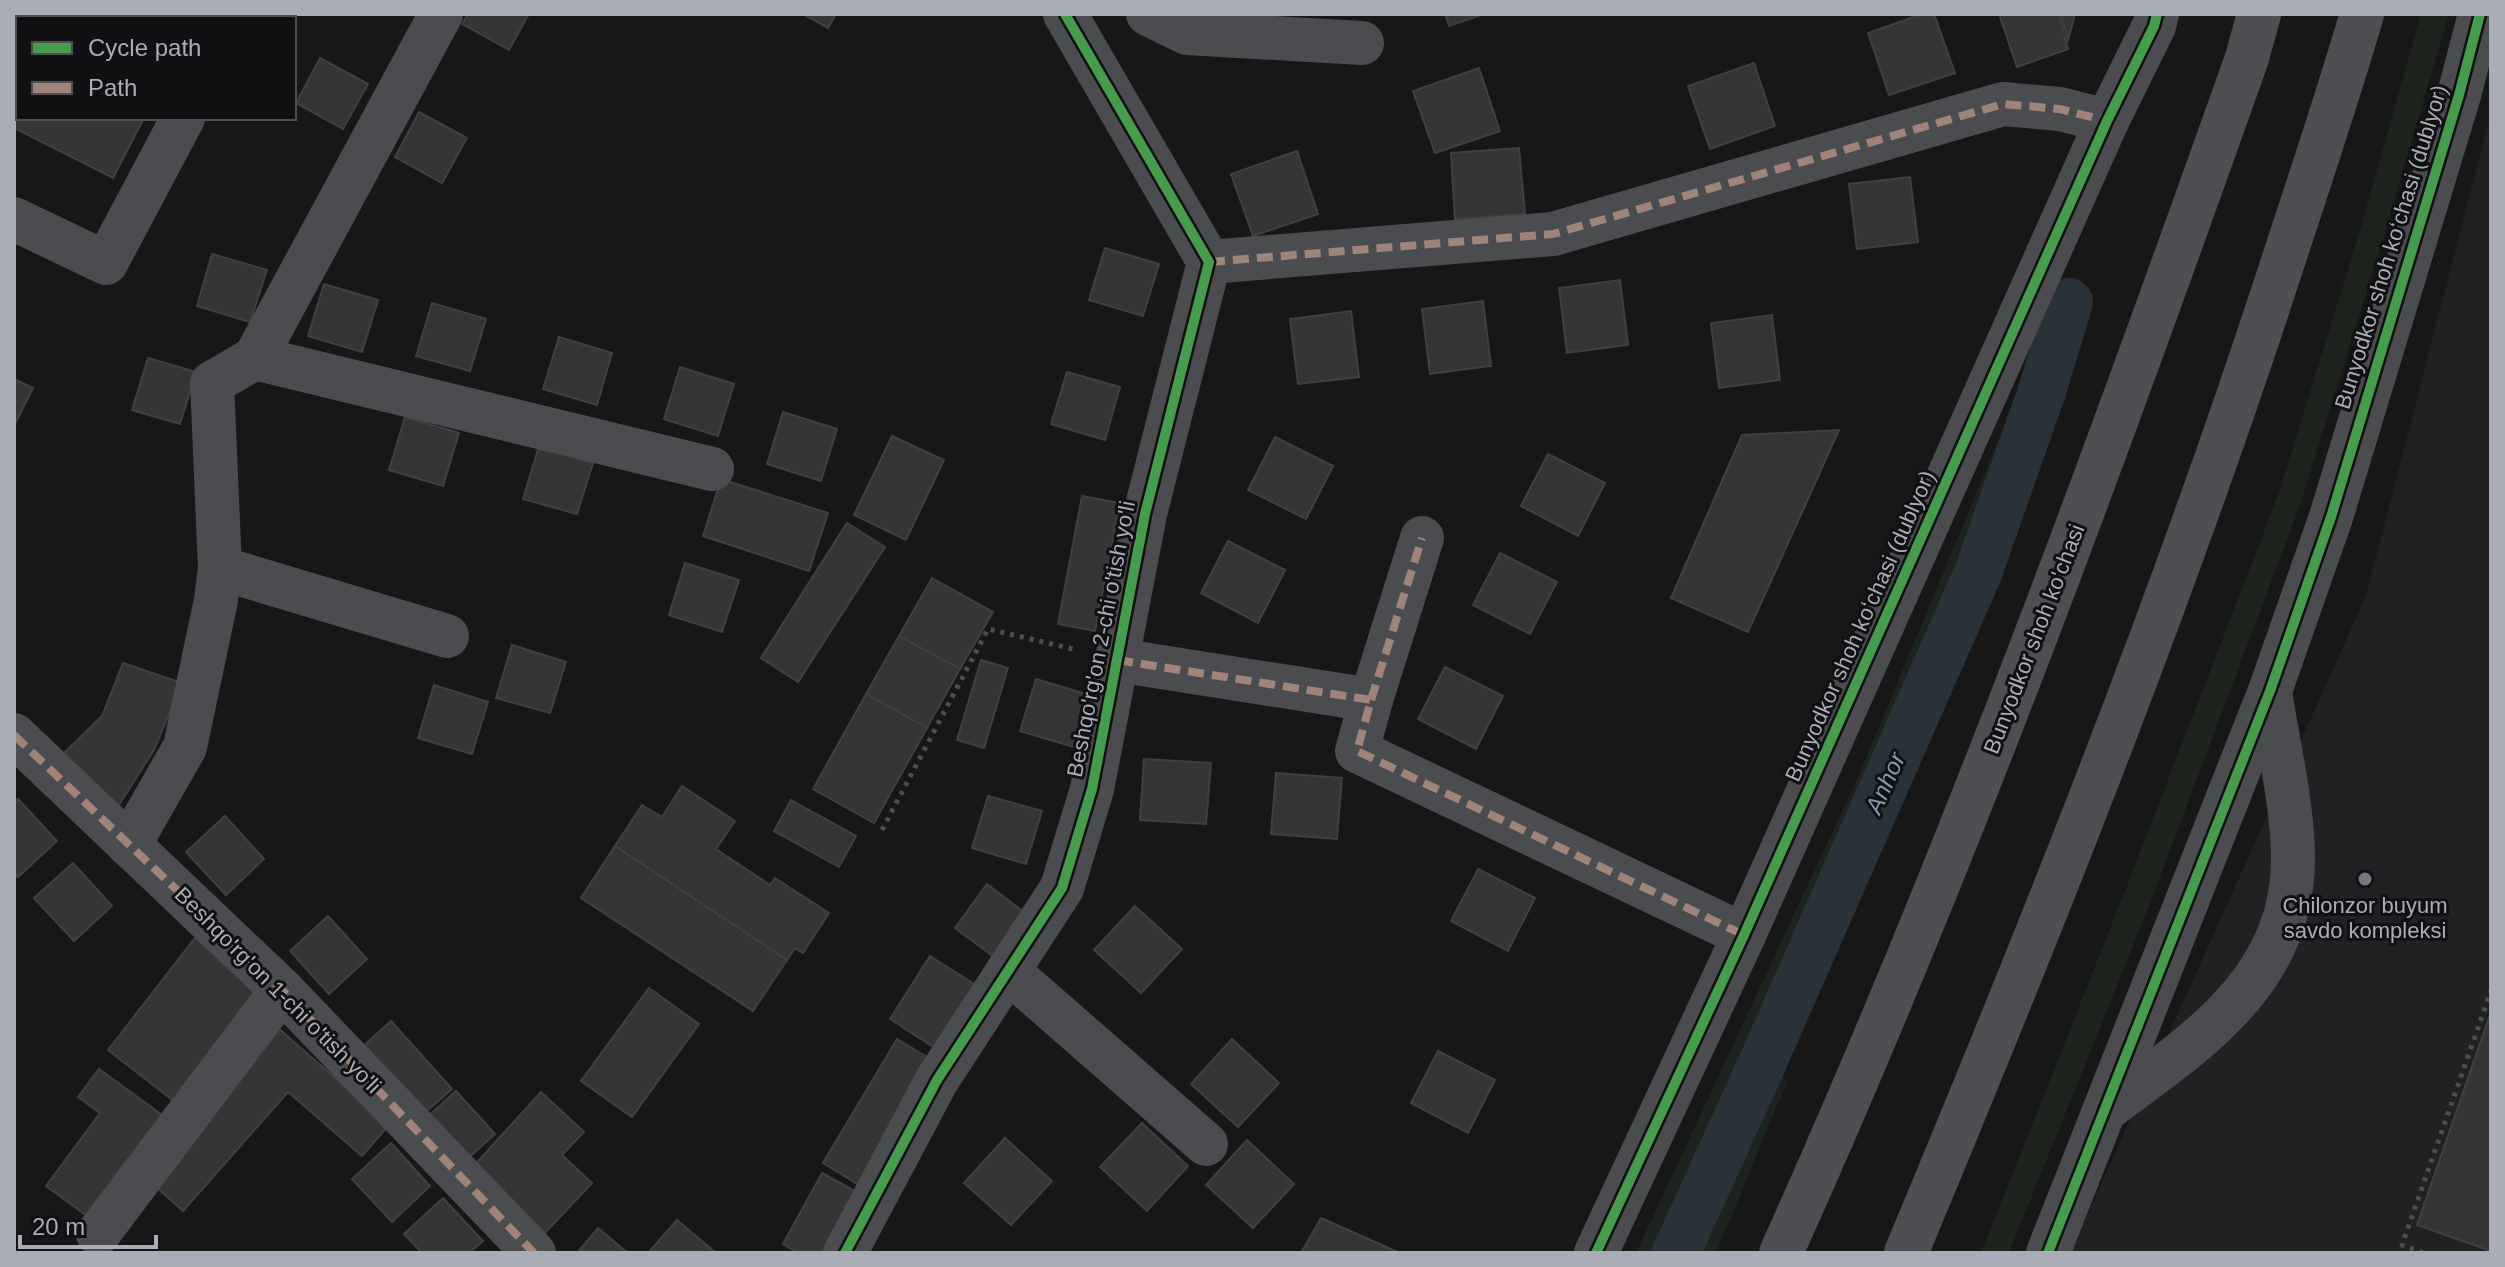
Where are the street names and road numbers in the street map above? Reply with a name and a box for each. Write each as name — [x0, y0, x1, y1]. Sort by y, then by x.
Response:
street label: Bunyodkor shoh koʻchasi (dublyor) — [2330, 82, 2452, 412]
street label: Bunyodkor shoh koʻchasi (dublyor) — [1780, 467, 1940, 785]
street label: Beshqo'rg'on 2-chi o'tish yo'li — [1062, 499, 1140, 779]
street label: Bunyodkor shoh ko'chasi — [1979, 521, 2089, 757]
street label: Beshqo'rg'on 1-chi o'tish yo'li — [170, 882, 386, 1098]

